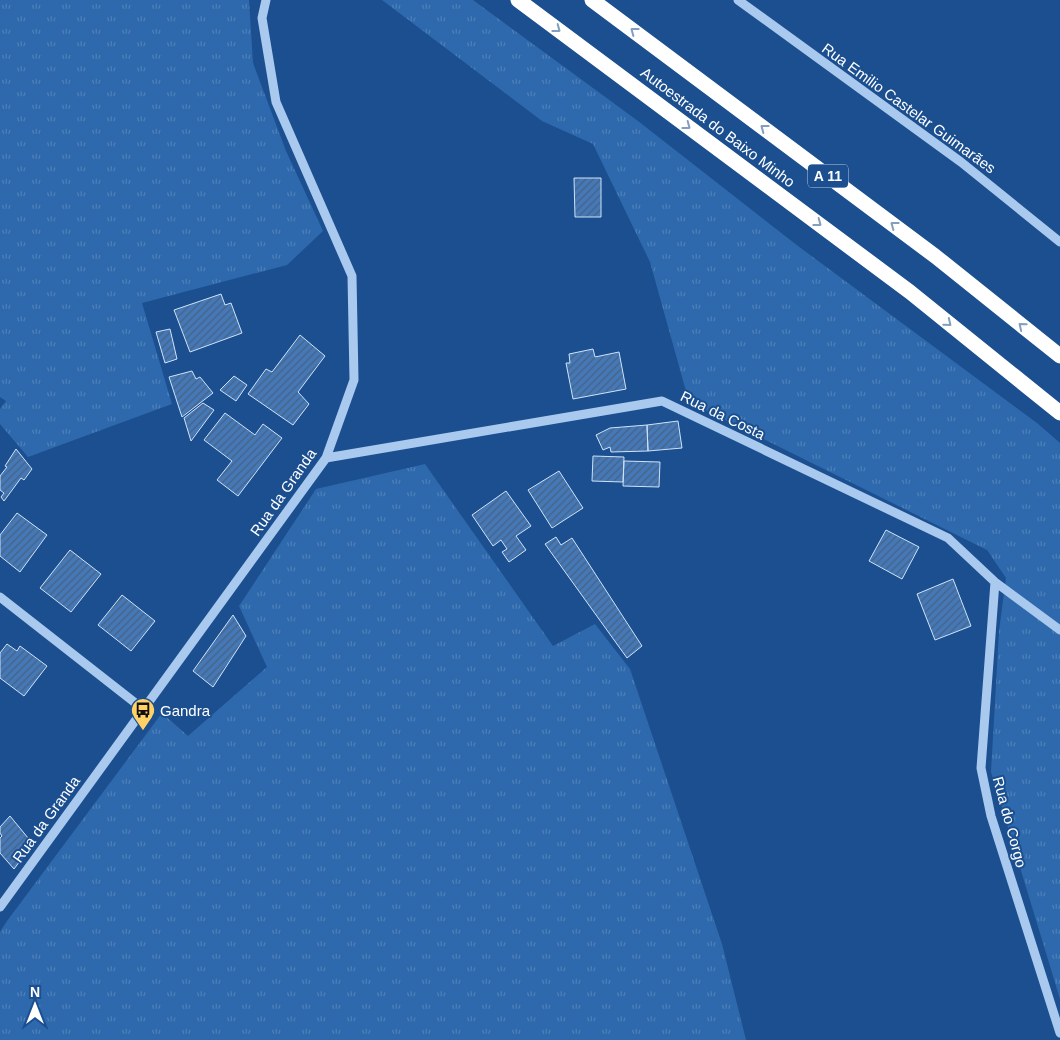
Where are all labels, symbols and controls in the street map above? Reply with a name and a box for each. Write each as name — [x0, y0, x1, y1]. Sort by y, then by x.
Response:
one-way arrow — [551, 23, 561, 32]
one-way arrow — [630, 28, 640, 37]
street label: Rua Emilio Castelar Guimarães — [819, 39, 999, 177]
street label: Autoestrada do Baixo Minho — [638, 64, 798, 190]
one-way arrow — [681, 120, 691, 129]
one-way arrow — [760, 125, 770, 134]
road number: A 11 — [808, 165, 848, 188]
one-way arrow — [812, 218, 821, 226]
one-way arrow — [891, 223, 900, 231]
one-way arrow — [942, 318, 951, 326]
one-way arrow — [1019, 323, 1028, 331]
street label: Rua da Costa — [678, 387, 769, 443]
street label: Rua da Granda — [247, 445, 320, 539]
bus stop icon: Gandra — [130, 697, 156, 731]
place label: Gandra — [160, 702, 211, 719]
street label: Rua da Granda — [9, 772, 83, 865]
street label: Rua do Corgo — [990, 775, 1030, 869]
north arrow — [10, 980, 60, 1030]
text: N — [30, 984, 40, 1000]

